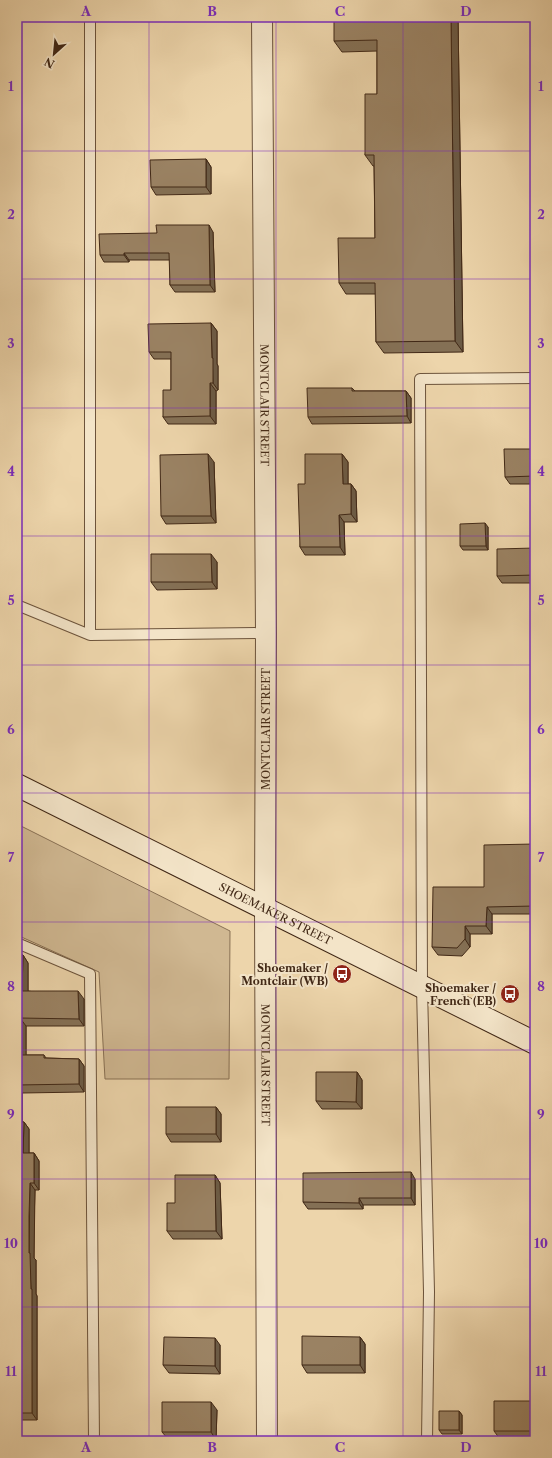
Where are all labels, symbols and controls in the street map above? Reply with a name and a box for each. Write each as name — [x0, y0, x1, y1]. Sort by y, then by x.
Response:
text: A — [80, 3, 92, 19]
text: B — [207, 3, 217, 19]
text: C — [335, 3, 345, 19]
text: D — [460, 3, 472, 19]
north arrow — [34, 34, 74, 74]
text: N — [42, 54, 57, 71]
text: 1 — [8, 78, 14, 94]
text: 1 — [538, 78, 544, 94]
text: 2 — [7, 206, 15, 222]
text: 2 — [537, 206, 545, 222]
text: 3 — [7, 335, 15, 351]
text: 3 — [537, 335, 545, 351]
street label: MONTCLAIR STREET — [257, 344, 272, 467]
text: 4 — [7, 463, 15, 479]
text: 4 — [537, 463, 545, 479]
text: 5 — [7, 592, 15, 608]
text: 5 — [537, 592, 545, 608]
street label: MONTCLAIR STREET — [259, 667, 273, 790]
text: 6 — [7, 721, 15, 737]
text: 6 — [537, 721, 545, 737]
text: 7 — [8, 849, 15, 865]
text: 7 — [538, 849, 545, 865]
street label: SHOEMAKER STREET — [217, 880, 335, 948]
place label: Shoemaker / Montclair (WB) — [241, 961, 329, 988]
bus stop icon: Shoemaker / Montclair (WB) — [331, 963, 353, 985]
text: 8 — [7, 978, 15, 994]
text: 8 — [537, 978, 545, 994]
place label: Shoemaker / French (EB) — [425, 981, 497, 1008]
bus stop icon: Shoemaker / French (EB) — [499, 983, 521, 1005]
street label: MONTCLAIR STREET — [258, 1004, 273, 1127]
text: 9 — [7, 1106, 15, 1122]
text: 9 — [537, 1106, 545, 1122]
text: 10 — [4, 1235, 18, 1251]
text: 10 — [534, 1235, 548, 1251]
text: 11 — [5, 1363, 17, 1379]
text: 11 — [535, 1363, 547, 1379]
text: A — [80, 1439, 92, 1455]
text: B — [207, 1439, 217, 1455]
text: C — [335, 1439, 345, 1455]
text: D — [460, 1439, 472, 1455]

